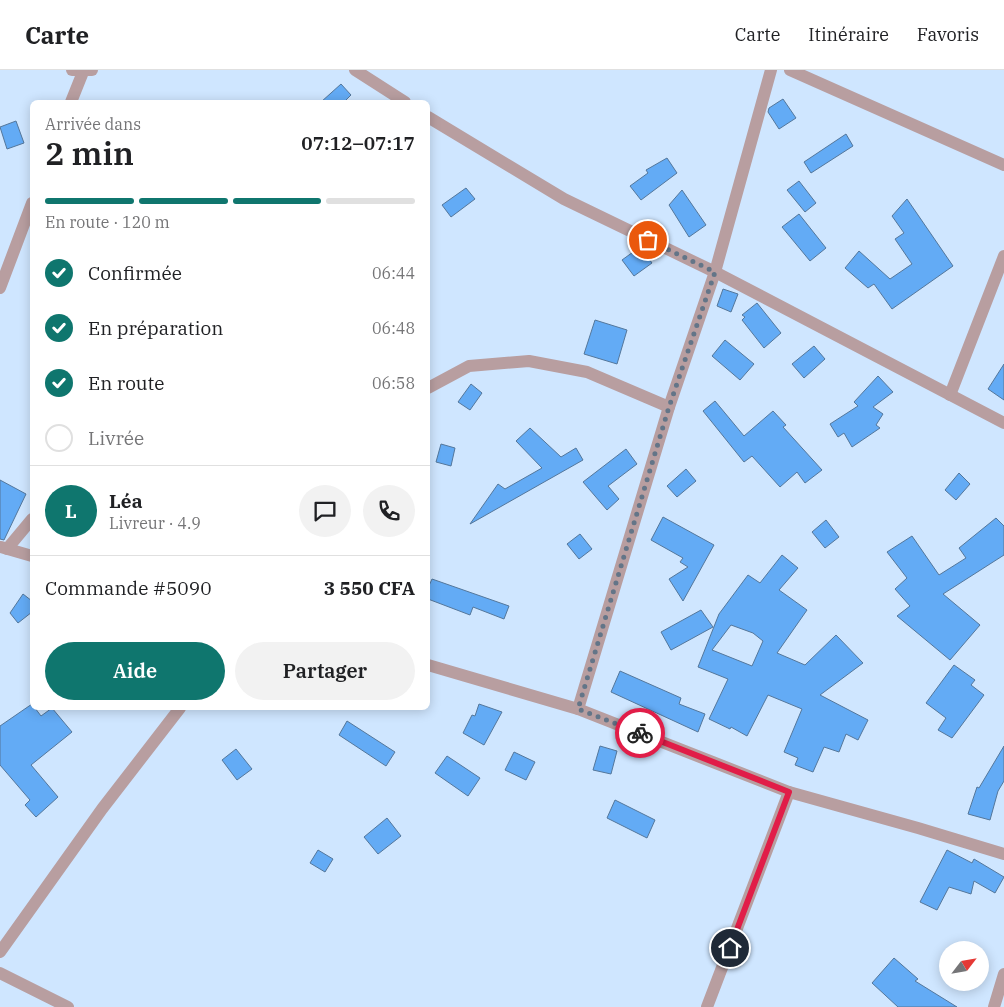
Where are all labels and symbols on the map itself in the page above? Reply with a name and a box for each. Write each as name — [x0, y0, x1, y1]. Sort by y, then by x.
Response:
pin — [627, 219, 669, 261]
courier — [615, 708, 665, 758]
pin — [709, 927, 751, 969]
north arrow — [939, 941, 989, 991]

